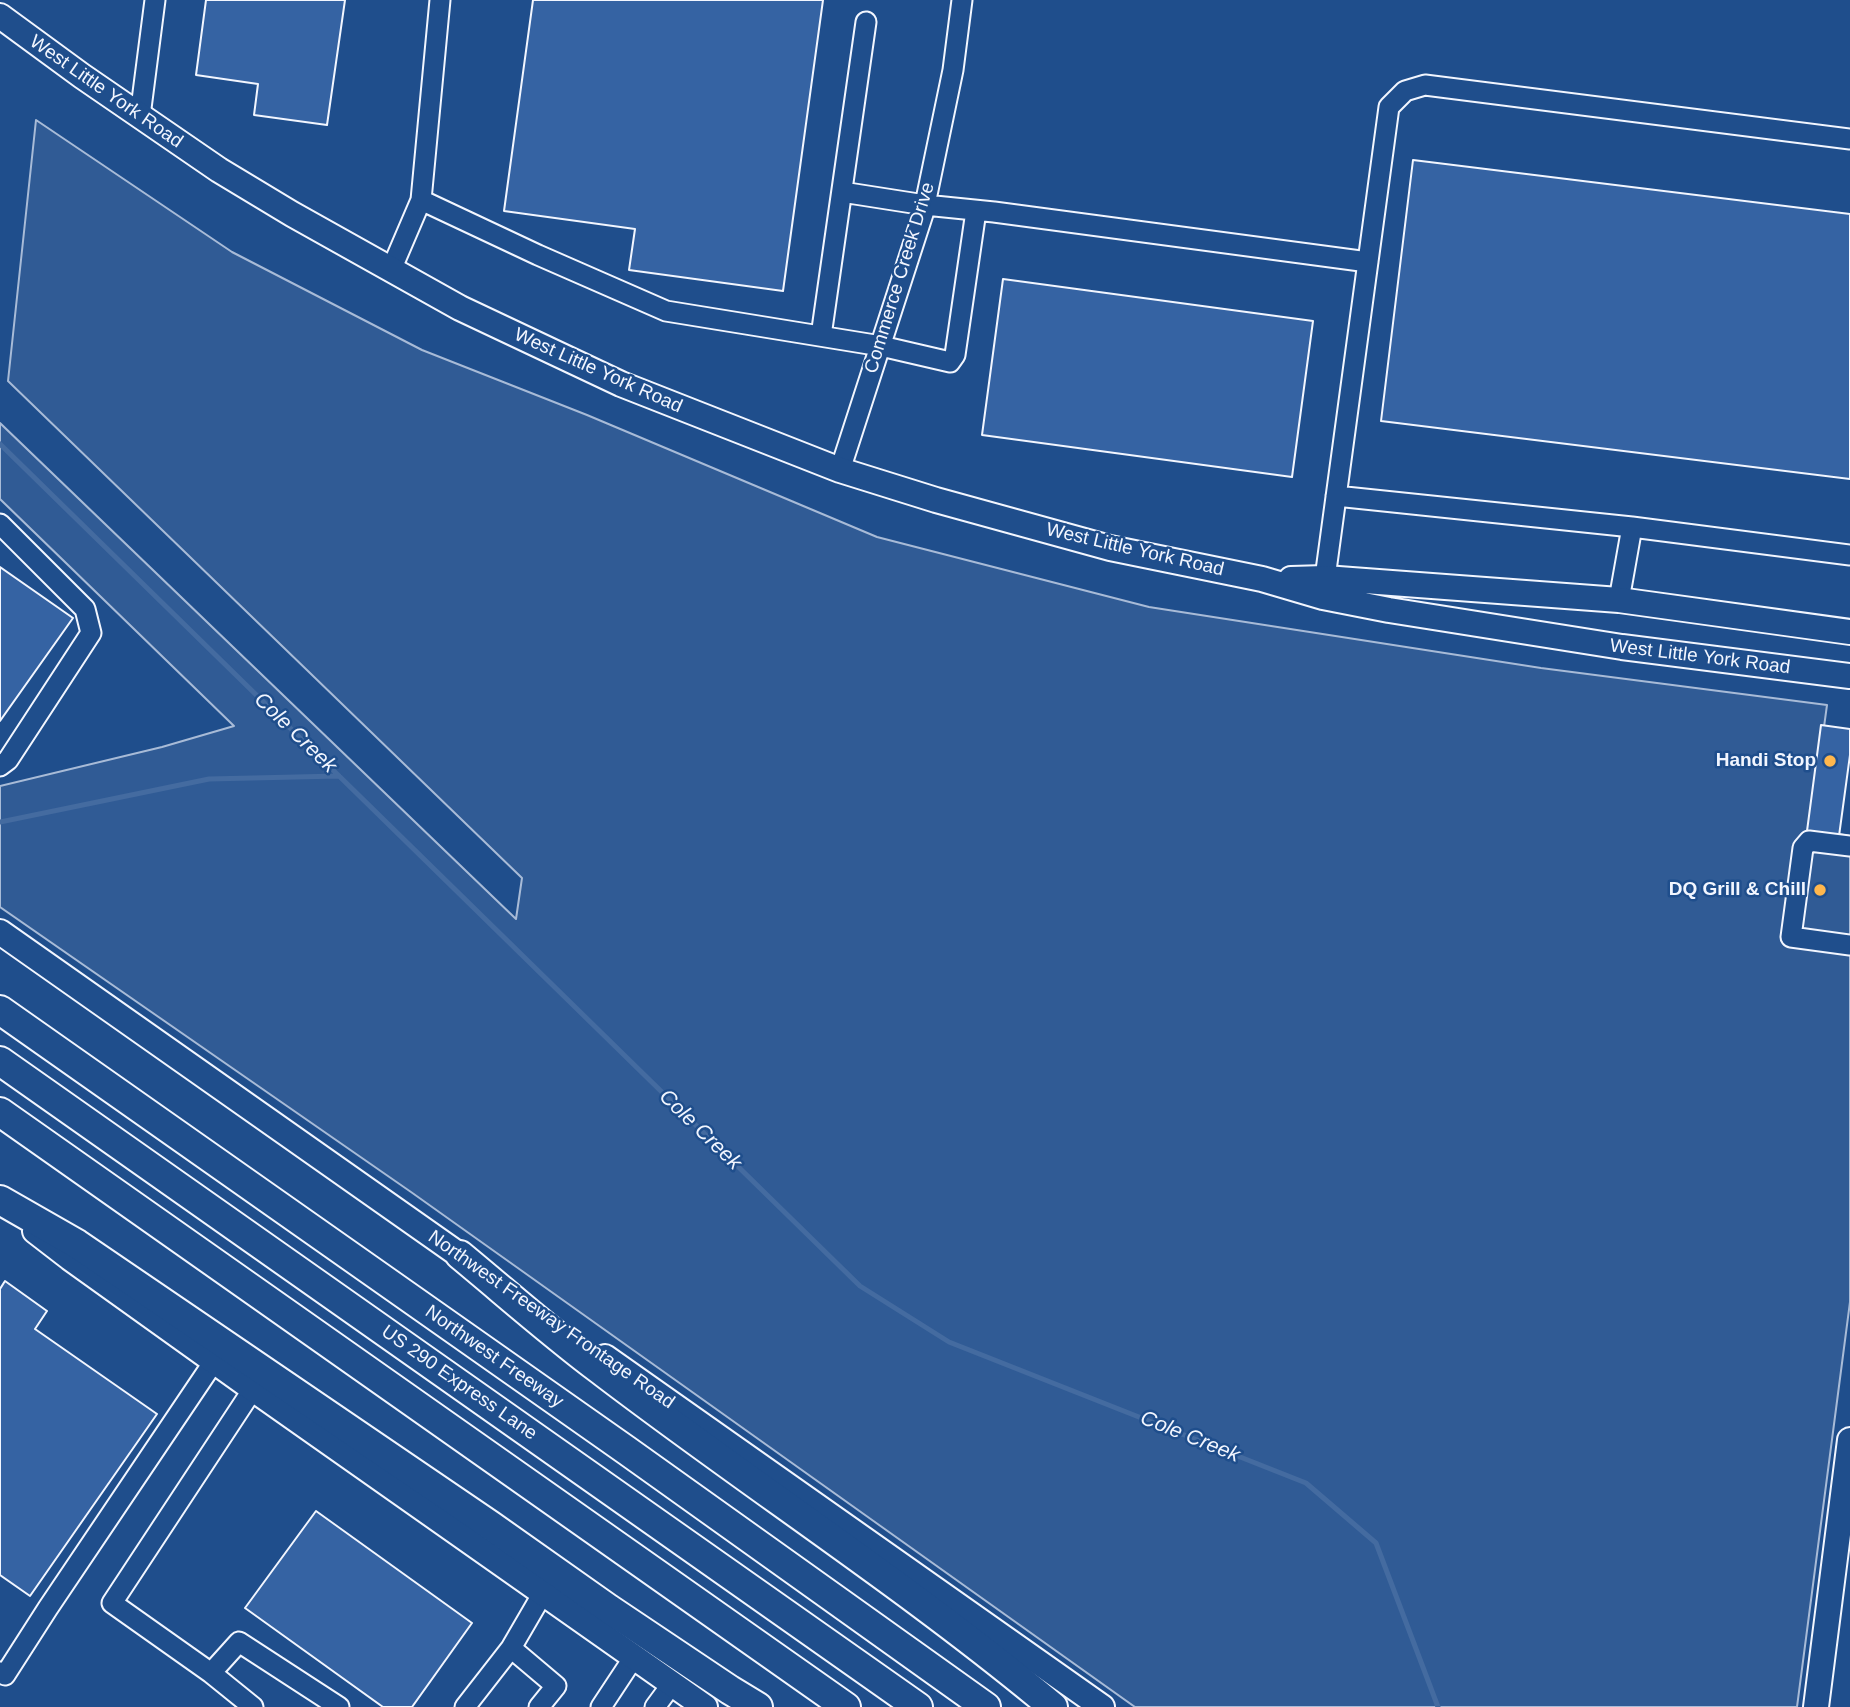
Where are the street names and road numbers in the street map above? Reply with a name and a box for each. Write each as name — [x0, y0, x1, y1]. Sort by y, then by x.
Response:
street label: West Little York Road — [25, 31, 187, 153]
street label: Commerce Creek Drive — [860, 180, 940, 376]
street label: West Little York Road — [510, 324, 686, 418]
street label: West Little York Road — [1044, 518, 1226, 582]
street label: West Little York Road — [1608, 635, 1792, 679]
street label: Northwest Freeway Frontage Road — [423, 1226, 679, 1414]
street label: Northwest Freeway — [420, 1301, 568, 1413]
street label: US 290 Express Lane — [377, 1321, 541, 1445]

